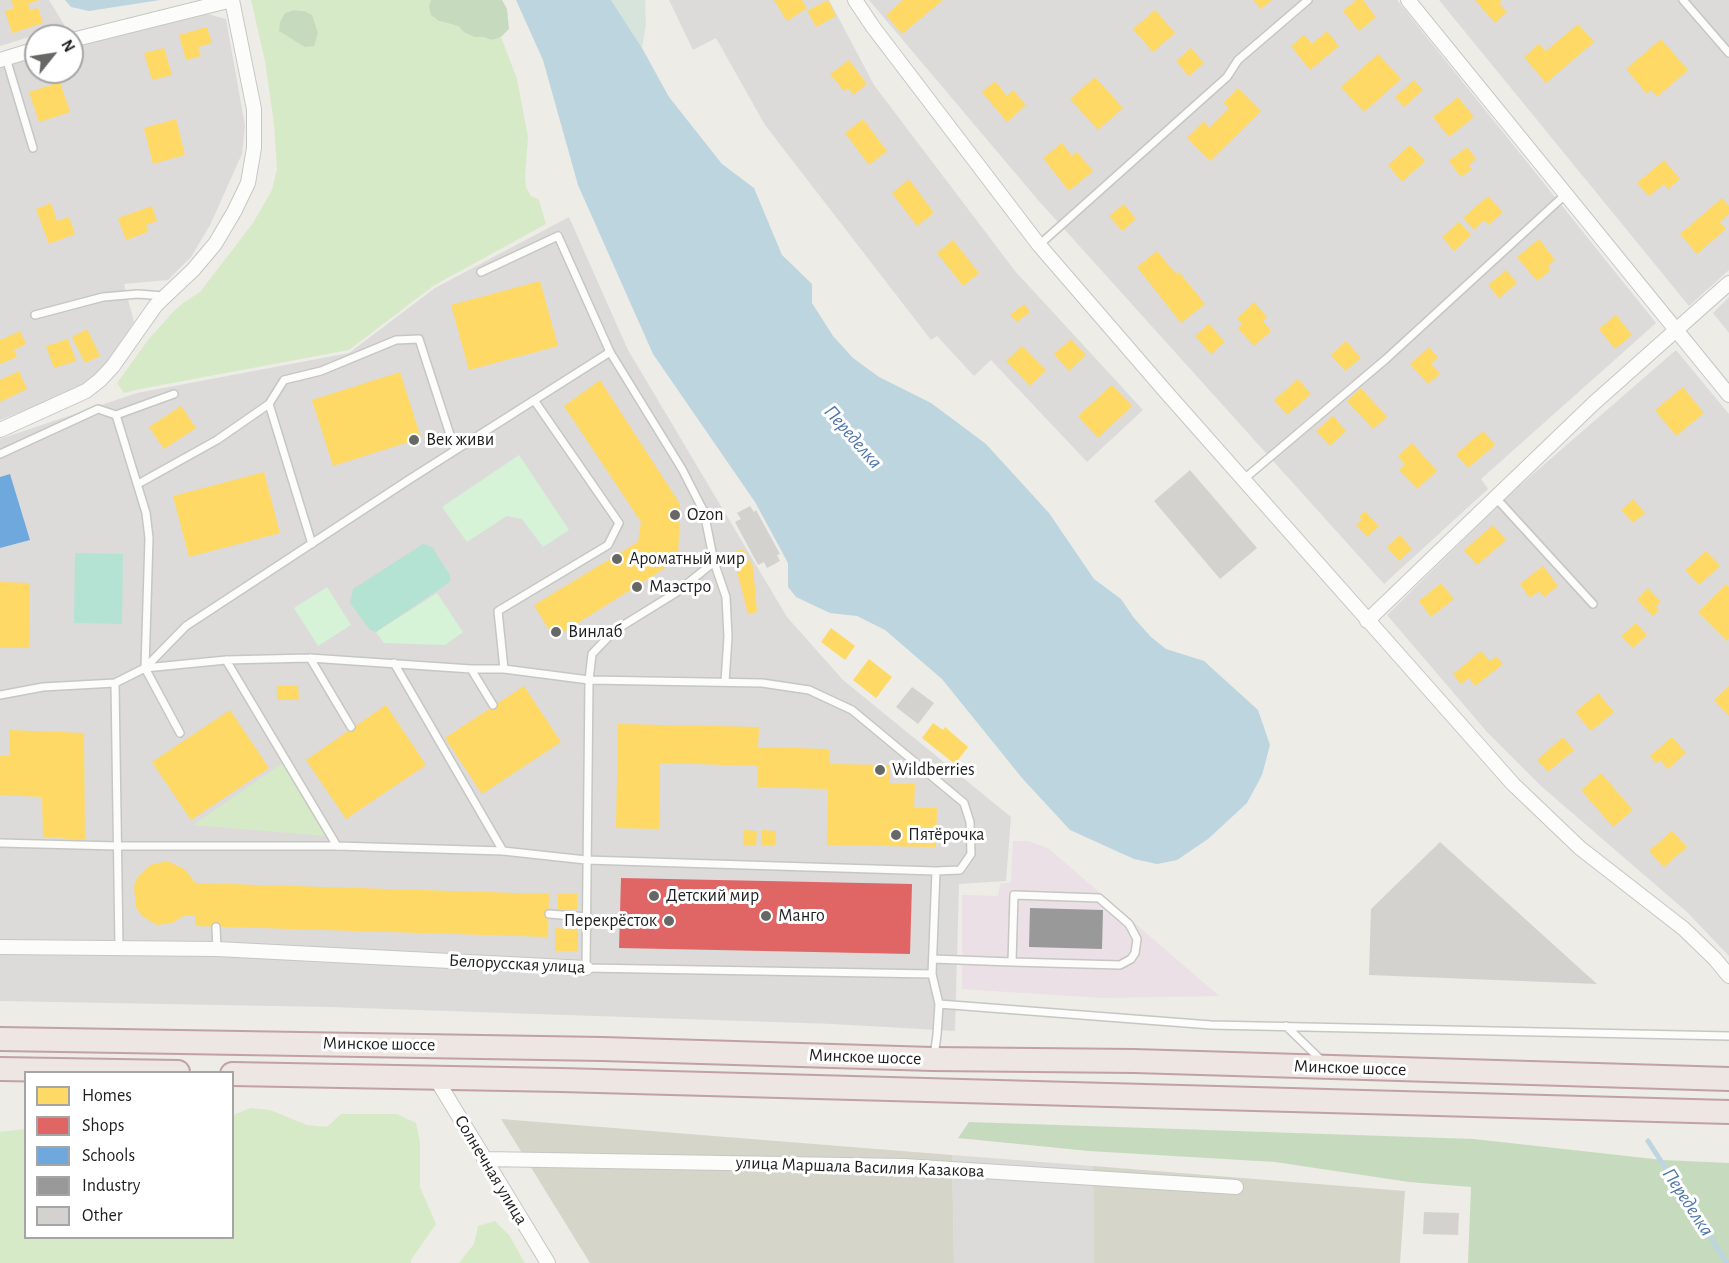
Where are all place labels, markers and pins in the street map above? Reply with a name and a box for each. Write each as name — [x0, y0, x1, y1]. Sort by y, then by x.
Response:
place label: Век живи — [426, 429, 494, 451]
marker: Век живи — [407, 433, 421, 447]
place label: Ozon — [687, 504, 724, 526]
marker: Ozon — [668, 508, 682, 522]
place label: Ароматный мир — [629, 548, 745, 570]
marker: Ароматный мир — [610, 552, 624, 566]
place label: Маэстро — [649, 576, 711, 598]
marker: Маэстро — [630, 580, 644, 594]
place label: Винлаб — [568, 621, 622, 643]
marker: Винлаб — [549, 625, 563, 639]
place label: Wildberries — [892, 759, 975, 781]
marker: Wildberries — [873, 763, 887, 777]
place label: Пятёрочка — [908, 824, 985, 846]
marker: Пятёрочка — [889, 828, 903, 842]
place label: Детский мир — [666, 885, 759, 907]
marker: Детский мир — [647, 889, 661, 903]
place label: Манго — [778, 905, 825, 927]
marker: Манго — [759, 909, 773, 923]
place label: Перекрёсток — [564, 910, 657, 932]
marker: Перекрёсток — [662, 914, 676, 928]

